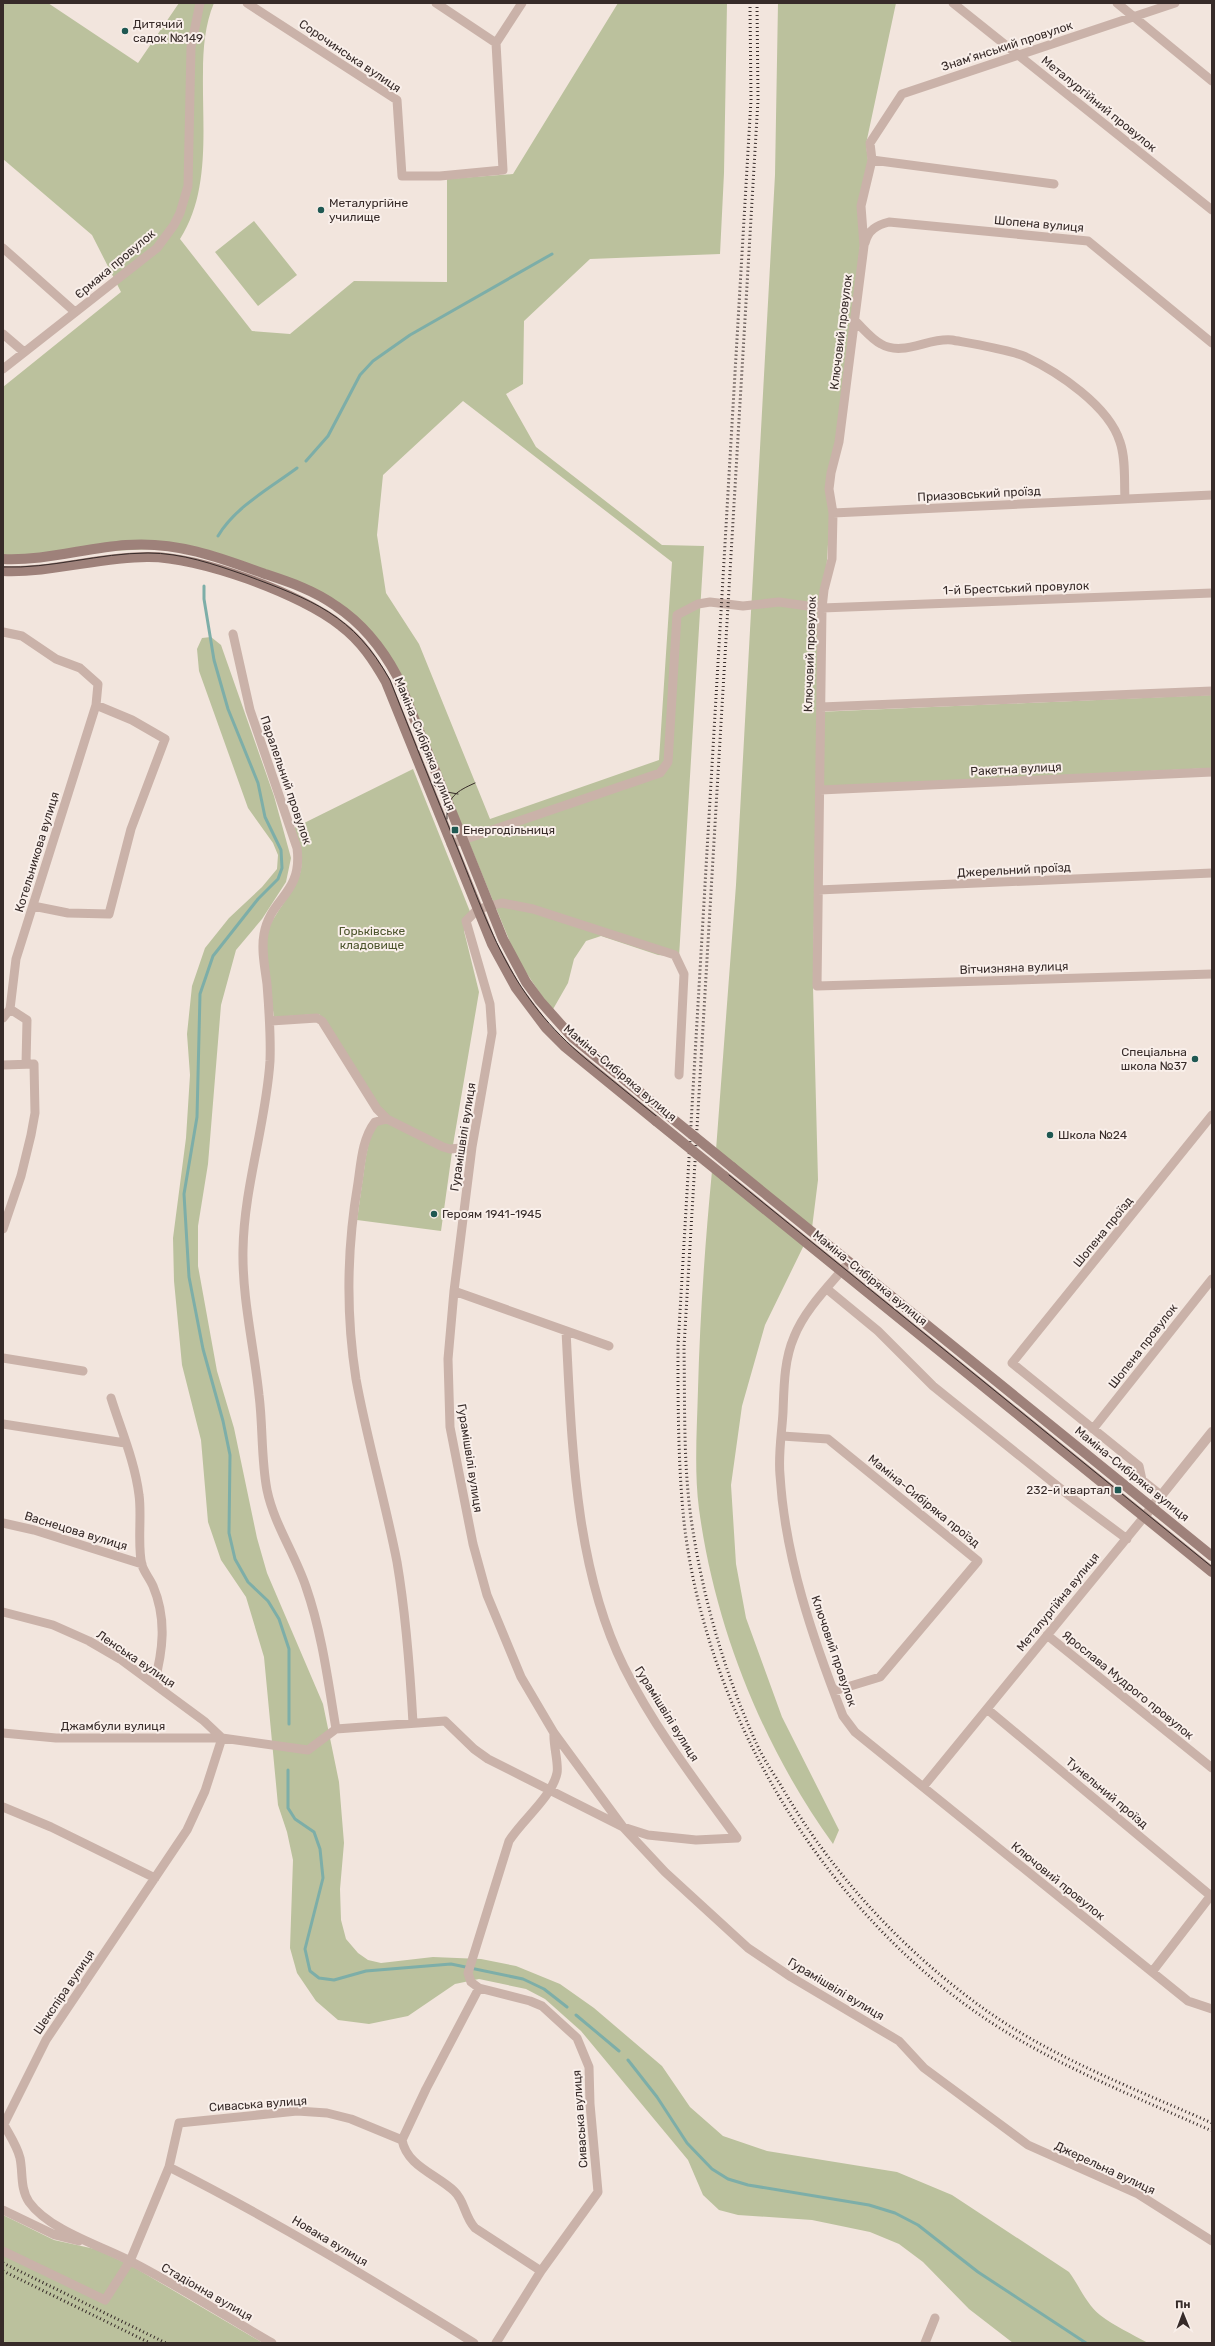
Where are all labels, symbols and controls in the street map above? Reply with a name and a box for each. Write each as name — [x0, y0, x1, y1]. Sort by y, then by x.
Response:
place label: Дитячий садок №149 — [133, 17, 203, 45]
street label: Сорочинська вулиця — [296, 17, 404, 95]
street label: Знам’янський провулок — [940, 18, 1075, 74]
marker: Дитячий садок №149 — [120, 26, 130, 36]
street label: Металургійний провулок — [1039, 53, 1160, 155]
place label: Металургійне училище — [329, 196, 408, 224]
marker: Металургійне училище — [316, 205, 326, 215]
street label: Шопена вулиця — [993, 213, 1085, 235]
street label: Єрмака провулок — [72, 226, 158, 302]
street label: Ключовий провулок — [827, 273, 855, 391]
street label: Приазовський проїзд — [917, 484, 1041, 504]
street label: 1-й Брестський провулок — [943, 578, 1090, 598]
street label: Ключовий провулок — [801, 595, 819, 712]
street label: Маміна-Сибіряка вулиця — [392, 675, 458, 813]
street label: Паралельний провулок — [257, 714, 315, 847]
street label: Ракетна вулиця — [970, 760, 1062, 778]
street label: Котельникова вулиця — [12, 790, 62, 914]
place label: Енергодільниця — [463, 823, 555, 837]
marker: Енергодільниця — [450, 825, 460, 835]
street label: Джерельний проїзд — [957, 860, 1071, 880]
park label: Горьківське кладовище — [339, 924, 405, 952]
street label: Вітчизняна вулиця — [959, 959, 1069, 977]
street label: Маміна-Сибіряка вулиця — [561, 1022, 679, 1124]
place label: Спеціальна школа №37 — [1121, 1045, 1187, 1073]
marker: Спеціальна школа №37 — [1190, 1054, 1200, 1064]
street label: Гурамішвілі вулиця — [447, 1082, 479, 1192]
place label: Школа №24 — [1058, 1128, 1128, 1142]
marker: Школа №24 — [1045, 1130, 1055, 1140]
street label: Шопена проїзд — [1070, 1194, 1136, 1270]
place label: Героям 1941-1945 — [442, 1207, 542, 1221]
marker: Героям 1941-1945 — [429, 1209, 439, 1219]
street label: Маміна-Сибіряка вулиця — [810, 1228, 930, 1328]
street label: Шопена провулок — [1106, 1300, 1181, 1391]
street label: Гурамішвілі вулиця — [454, 1403, 486, 1513]
street label: Маміна-Сибіряка вулиця — [1072, 1424, 1192, 1524]
street label: Маміна-Сибіряка проїзд — [865, 1452, 983, 1550]
place label: 232-й квартал — [1026, 1483, 1110, 1497]
marker: 232-й квартал — [1113, 1485, 1123, 1495]
street label: Васнецова вулиця — [23, 1509, 129, 1553]
street label: Металургійна вулиця — [1014, 1550, 1102, 1654]
street label: Ключовий провулок — [808, 1594, 860, 1709]
street label: Ленська вулиця — [94, 1627, 178, 1691]
street label: Ярослава Мудрого провулок — [1059, 1628, 1197, 1743]
street label: Гурамішвілі вулиця — [632, 1664, 702, 1764]
street label: Джамбули вулиця — [61, 1719, 165, 1733]
street label: Тунельний проїзд — [1063, 1755, 1151, 1831]
street label: Ключовий провулок — [1008, 1839, 1108, 1923]
street label: Шекспіра вулиця — [31, 1947, 97, 2037]
street label: Гурамішвілі вулиця — [785, 1955, 887, 2023]
street label: Сиваська вулиця — [570, 2069, 590, 2169]
street label: Сиваська вулиця — [208, 2094, 308, 2114]
street label: Джерельна вулиця — [1052, 2138, 1158, 2198]
street label: Новака вулиця — [290, 2213, 370, 2269]
street label: Стадіонна вулиця — [159, 2260, 255, 2324]
north arrow — [1163, 2294, 1203, 2334]
text: Пн — [1175, 2298, 1191, 2311]

